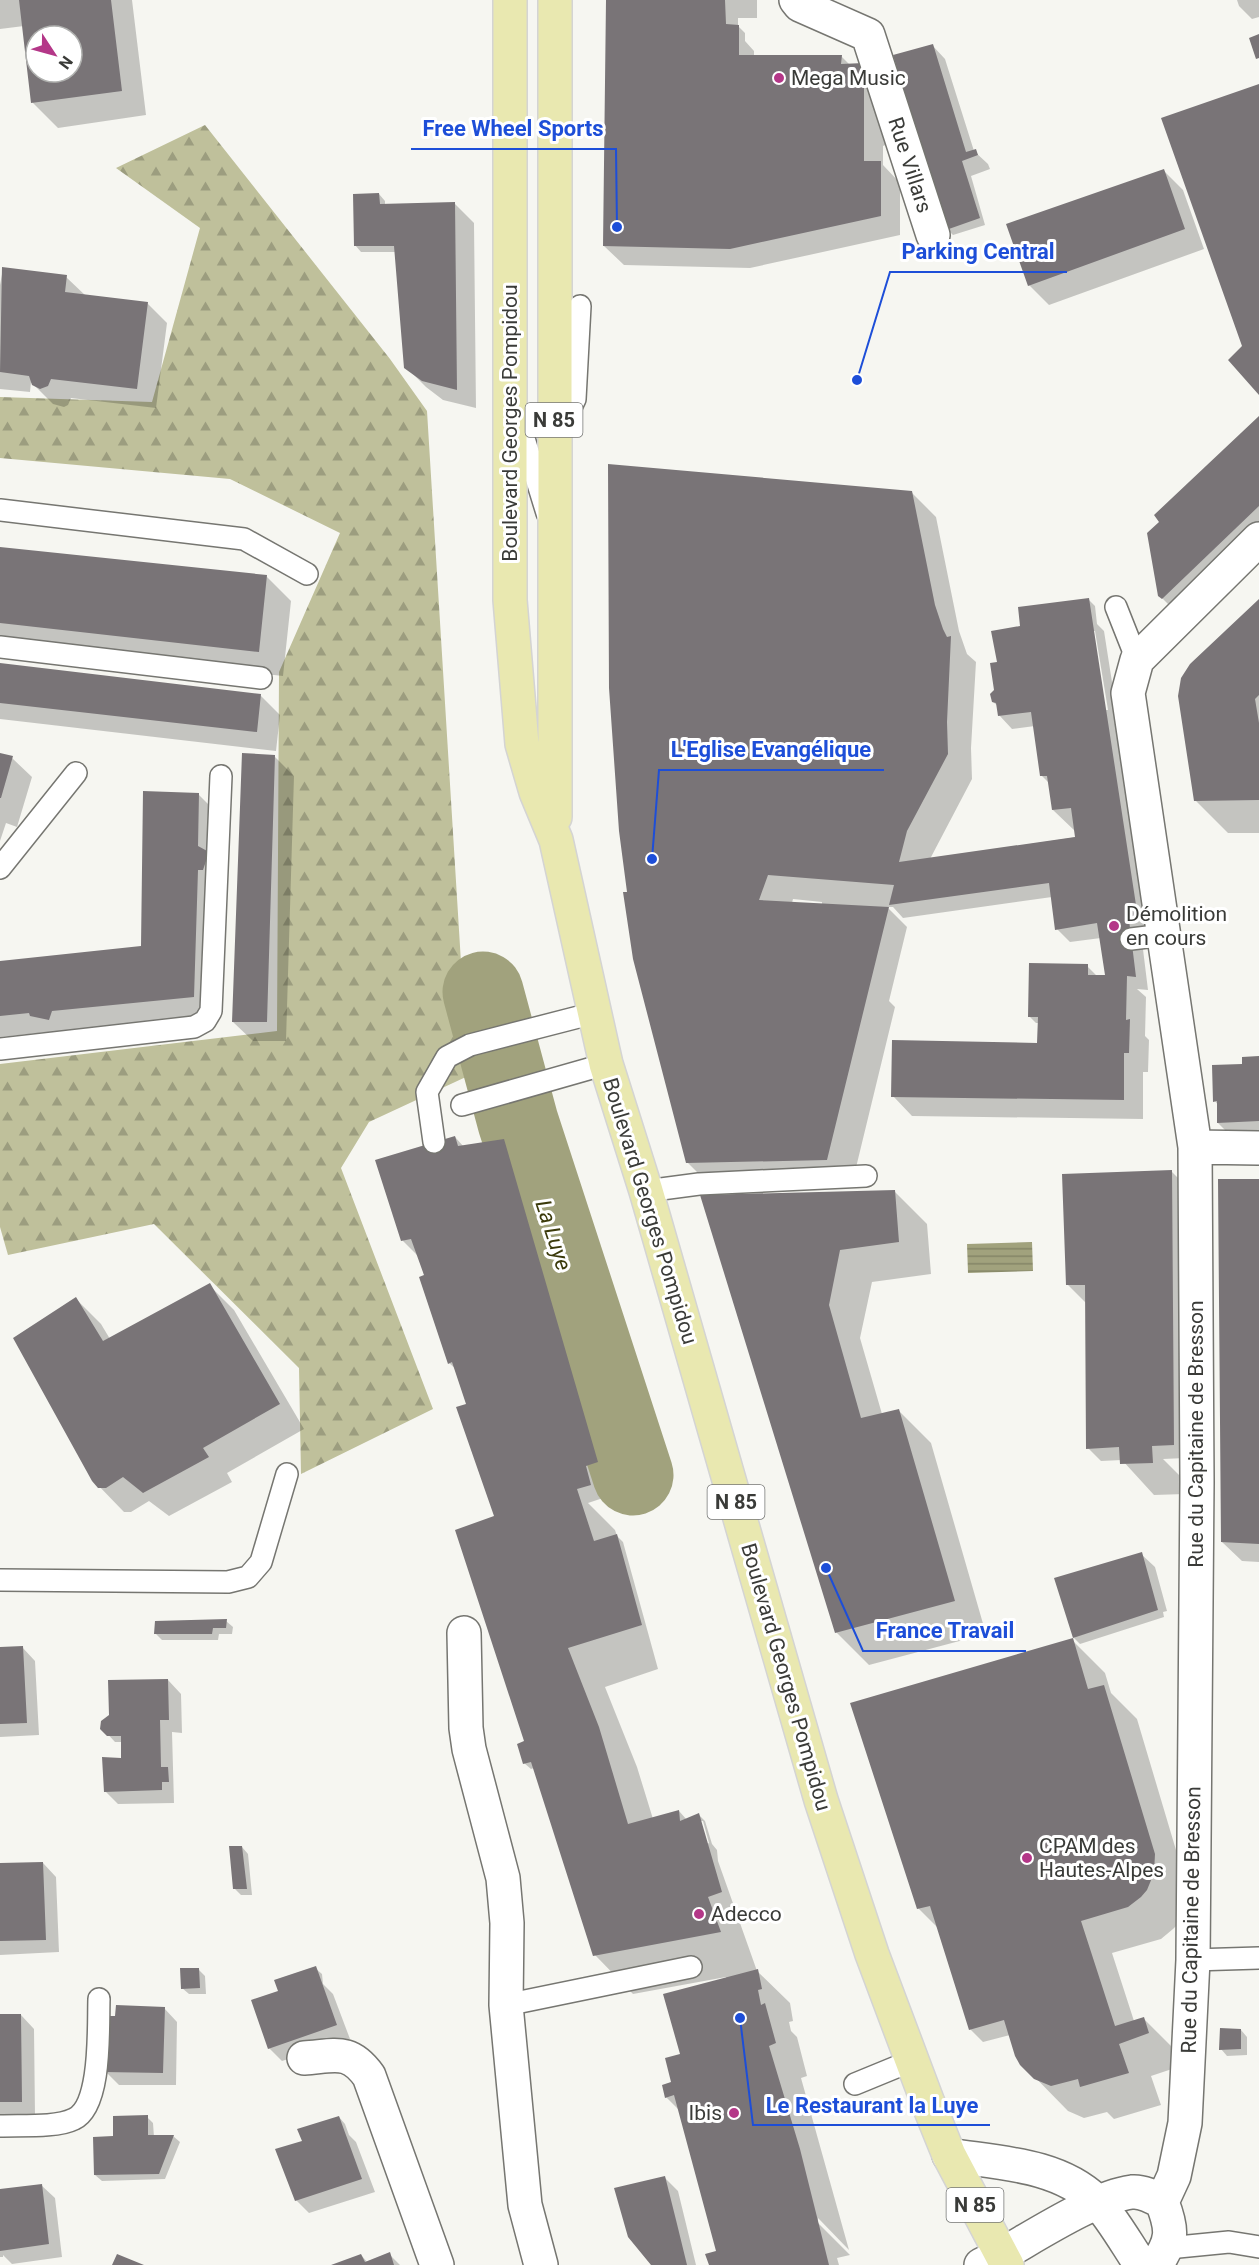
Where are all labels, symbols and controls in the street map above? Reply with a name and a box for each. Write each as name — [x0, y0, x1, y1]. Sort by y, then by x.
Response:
north arrow — [24, 24, 84, 84]
text: N — [55, 52, 77, 73]
place label: Mega Music — [791, 66, 906, 90]
marker: Mega Music — [772, 71, 786, 85]
callout: Free Wheel Sports — [411, 109, 616, 149]
street label: Rue Villars — [883, 114, 937, 216]
text: Free Wheel Sports — [422, 116, 604, 141]
callout: Parking Central — [890, 232, 1067, 272]
text: Parking Central — [901, 239, 1055, 264]
street label: Boulevard Georges Pompidou — [498, 284, 522, 562]
road number: N 85 — [526, 403, 582, 437]
callout: L'Eglise Evangélique — [659, 730, 884, 770]
text: L'Eglise Evangélique — [671, 737, 871, 762]
place label: Démolition en cours — [1126, 902, 1227, 950]
marker: Démolition en cours — [1107, 919, 1121, 933]
street label: Boulevard Georges Pompidou — [598, 1075, 702, 1347]
water label: La Luye — [530, 1197, 577, 1274]
street label: Rue du Capitaine de Bresson — [1184, 1300, 1208, 1568]
road number: N 85 — [708, 1485, 764, 1519]
street label: Boulevard Georges Pompidou — [736, 1540, 836, 1814]
callout: France Travail — [863, 1611, 1026, 1651]
text: France Travail — [876, 1618, 1014, 1643]
street label: Rue du Capitaine de Bresson — [1177, 1786, 1205, 2054]
place label: CPAM des Hautes-Alpes — [1039, 1834, 1164, 1882]
marker: CPAM des Hautes-Alpes — [1020, 1851, 1034, 1865]
place label: Adecco — [711, 1902, 782, 1926]
marker: Adecco — [692, 1907, 706, 1921]
callout: Le Restaurant la Luye — [753, 2085, 990, 2125]
text: Le Restaurant la Luye — [766, 2093, 978, 2118]
place label: Ibis — [689, 2101, 722, 2125]
marker: Ibis — [727, 2106, 741, 2120]
road number: N 85 — [946, 2188, 1004, 2222]

